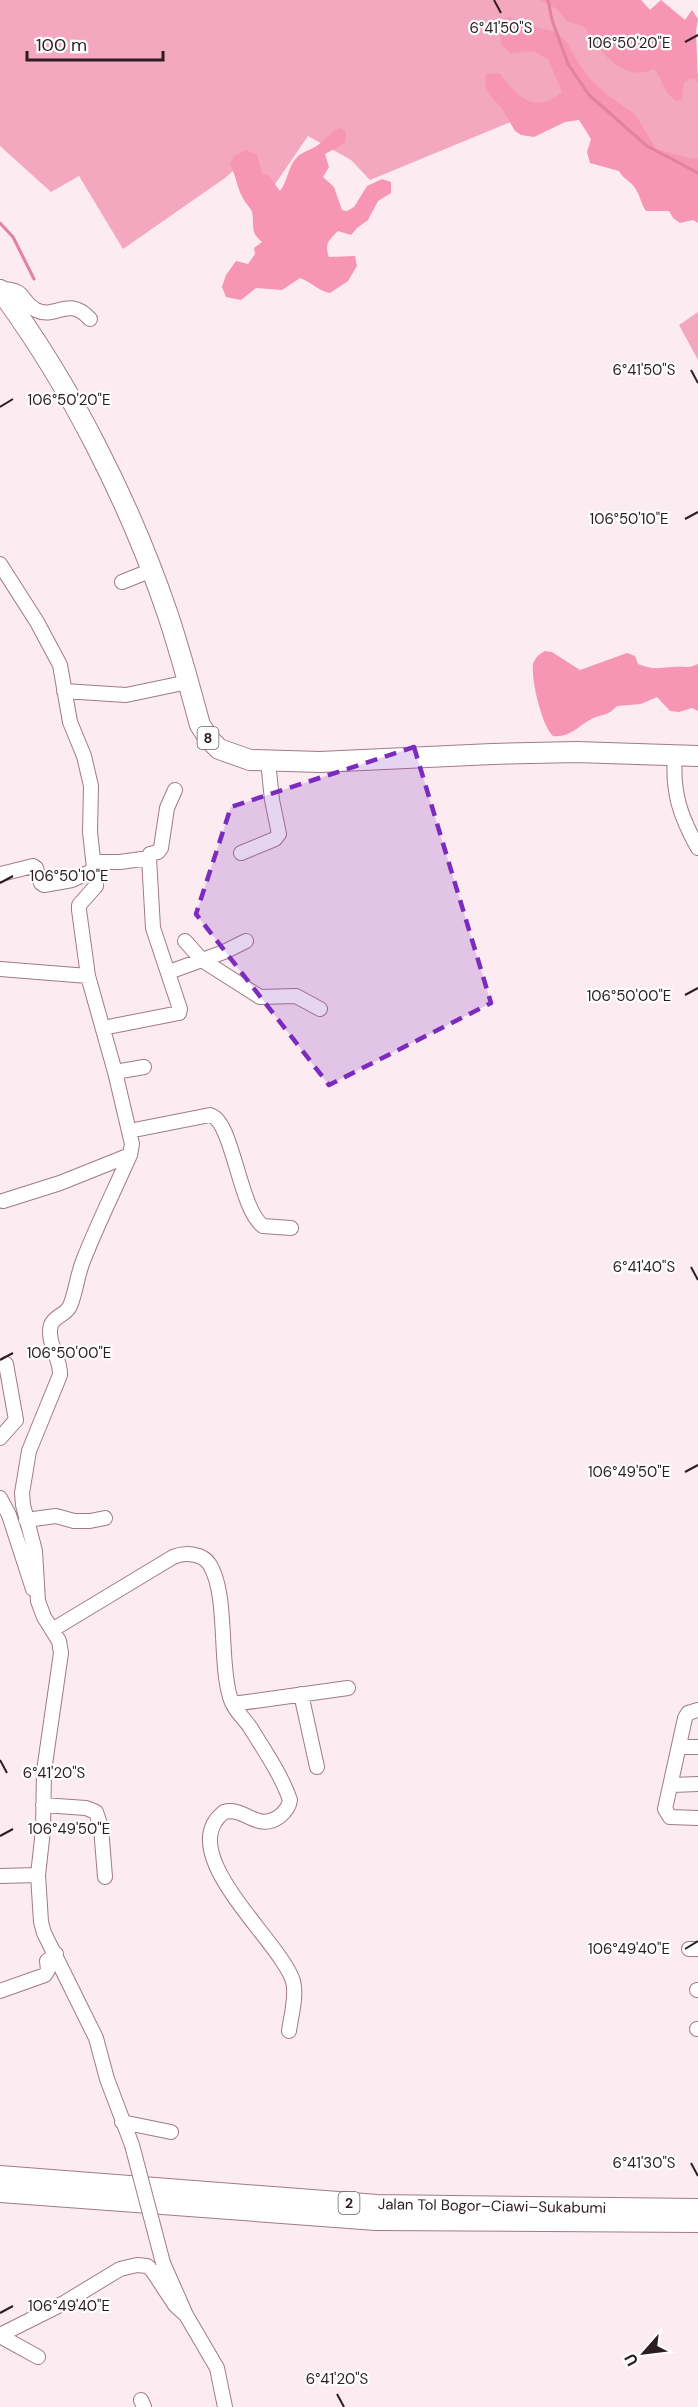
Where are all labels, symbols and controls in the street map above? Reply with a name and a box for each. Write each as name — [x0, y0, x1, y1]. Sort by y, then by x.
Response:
text: 6°41'50"S — [470, 18, 533, 38]
scale bar — [27, 24, 164, 62]
text: 100 m — [36, 33, 87, 57]
text: 106°50'20"E — [588, 33, 670, 53]
text: 6°41'50"S — [613, 360, 676, 380]
text: 106°50'20"E — [28, 390, 110, 410]
text: 106°50'10"E — [589, 509, 669, 529]
road number: 8 — [198, 727, 218, 749]
text: 106°50'10"E — [29, 866, 109, 886]
text: 106°50'00"E — [587, 986, 671, 1006]
text: 6°41'40"S — [613, 1257, 675, 1277]
text: 106°50'00"E — [27, 1343, 111, 1363]
text: 106°49'50"E — [588, 1462, 670, 1482]
text: 6°41'20"S — [23, 1763, 86, 1783]
text: 106°49'50"E — [28, 1819, 110, 1839]
text: 106°49'40"E — [588, 1939, 670, 1959]
text: 6°41'30"S — [613, 2153, 676, 2173]
road number: 2 — [338, 2192, 360, 2214]
street label: Jalan Tol Bogor–Ciawi–Sukabumi — [378, 2194, 606, 2218]
text: 106°49'40"E — [28, 2296, 110, 2316]
north arrow — [614, 2323, 674, 2383]
text: U — [619, 2350, 643, 2370]
text: 6°41'20"S — [306, 2369, 369, 2389]

